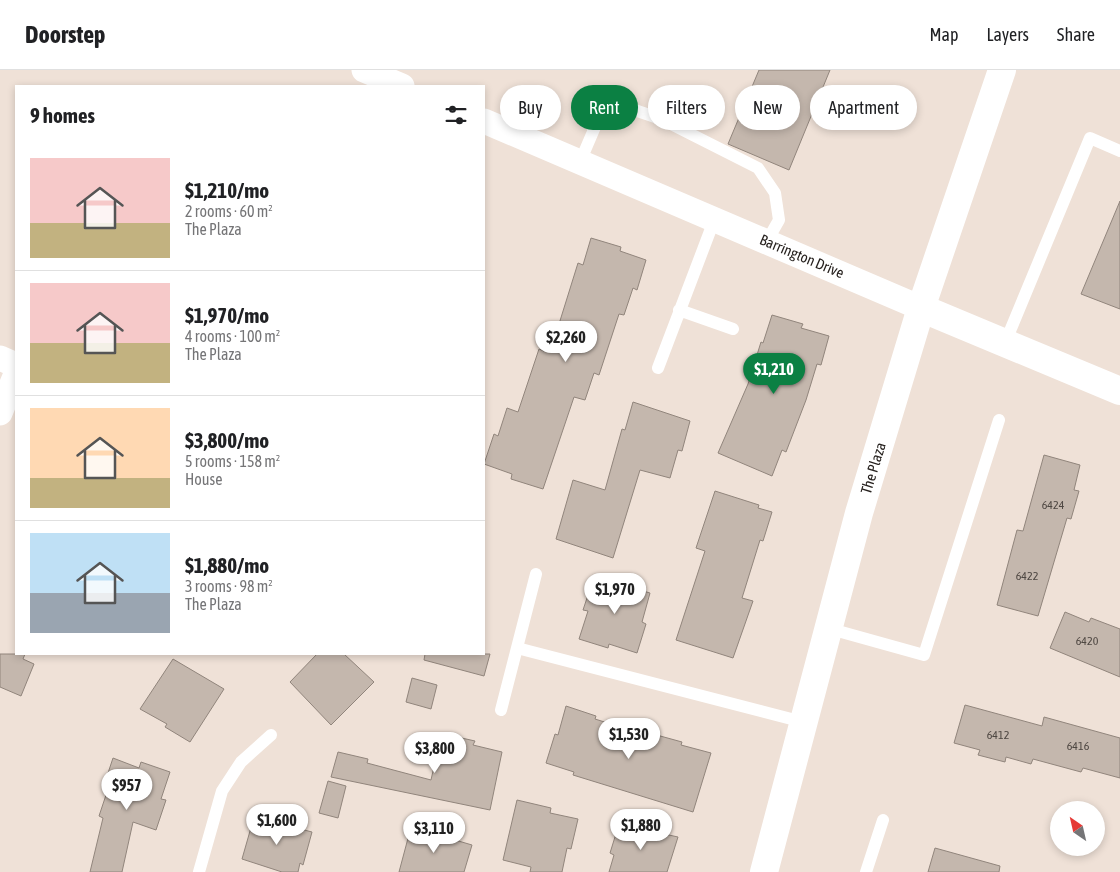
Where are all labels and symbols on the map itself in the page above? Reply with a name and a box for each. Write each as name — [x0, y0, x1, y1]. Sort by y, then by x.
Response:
street label: Barrington Drive — [757, 231, 847, 281]
pin: $2,260 — [525, 320, 607, 363]
pin: $1,210 — [733, 352, 815, 395]
street label: The Plaza — [857, 440, 889, 496]
house number: 6424 — [1042, 498, 1065, 512]
house number: 6422 — [1016, 569, 1038, 583]
pin: $1,970 — [574, 572, 656, 615]
house number: 6420 — [1076, 634, 1099, 648]
pin: $1,530 — [588, 718, 670, 760]
house number: 6412 — [987, 728, 1009, 742]
pin: $3,800 — [394, 732, 476, 774]
house number: 6416 — [1067, 739, 1090, 753]
pin: $957 — [97, 768, 157, 811]
north arrow — [1050, 801, 1105, 856]
pin: $1,600 — [236, 804, 318, 846]
pin: $1,880 — [600, 808, 682, 851]
pin: $3,110 — [393, 812, 475, 854]

